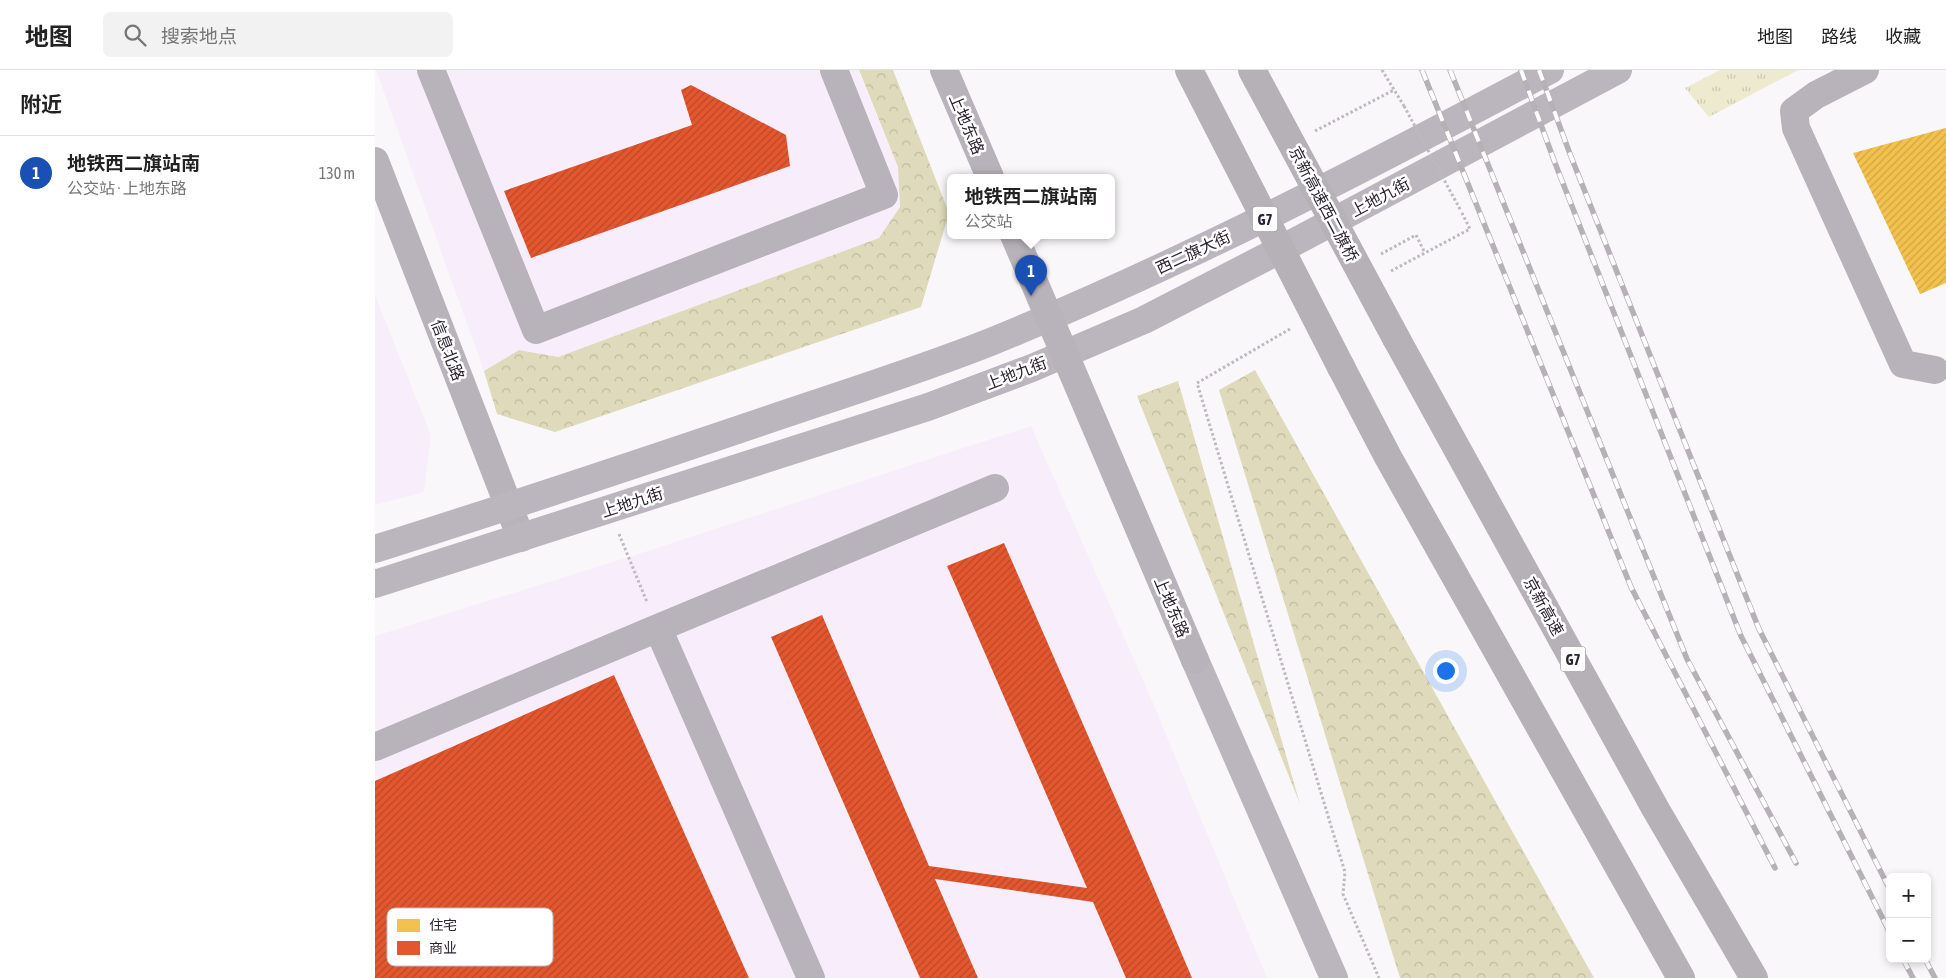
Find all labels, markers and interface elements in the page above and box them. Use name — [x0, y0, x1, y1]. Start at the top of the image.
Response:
search box — [103, 12, 453, 57]
icon: search — [121, 21, 149, 49]
text: 地图 — [25, 23, 73, 50]
text: 搜索地点 — [161, 25, 237, 47]
text: 地图 — [1757, 26, 1793, 47]
text: 路线 — [1821, 26, 1857, 47]
text: 收藏 — [1885, 26, 1921, 47]
street label: 上地东路 — [946, 91, 988, 157]
text: 附近 — [20, 92, 62, 116]
street label: 京新高速西二旗桥 — [1286, 143, 1362, 265]
text: 地铁西二旗站南 — [67, 152, 200, 174]
text: 1 — [32, 164, 40, 182]
text: 130 m — [319, 164, 355, 182]
popup — [947, 174, 1115, 239]
street label: 上地九街 — [1348, 174, 1412, 220]
text: 公交站 · 上地东路 — [67, 179, 187, 197]
text: 地铁西二旗站南 — [964, 185, 1098, 207]
road number: G7 — [1253, 206, 1277, 232]
text: 公交站 — [964, 212, 1013, 230]
street label: 西二旗大街 — [1153, 227, 1233, 277]
pin: 1 — [1015, 255, 1047, 296]
street label: 信息北路 — [428, 317, 468, 383]
street label: 上地九街 — [983, 353, 1049, 393]
street label: 上地九街 — [599, 484, 665, 520]
street label: 上地东路 — [1151, 574, 1193, 640]
street label: 京新高速 — [1521, 574, 1567, 638]
road number: G7 — [1561, 646, 1585, 672]
your location — [1433, 658, 1459, 684]
map controls — [1886, 873, 1931, 963]
button: + — [1886, 873, 1931, 918]
legend — [387, 908, 553, 966]
text: 住宅 — [429, 917, 457, 933]
button: − — [1886, 918, 1931, 963]
text: 商业 — [429, 940, 457, 956]

